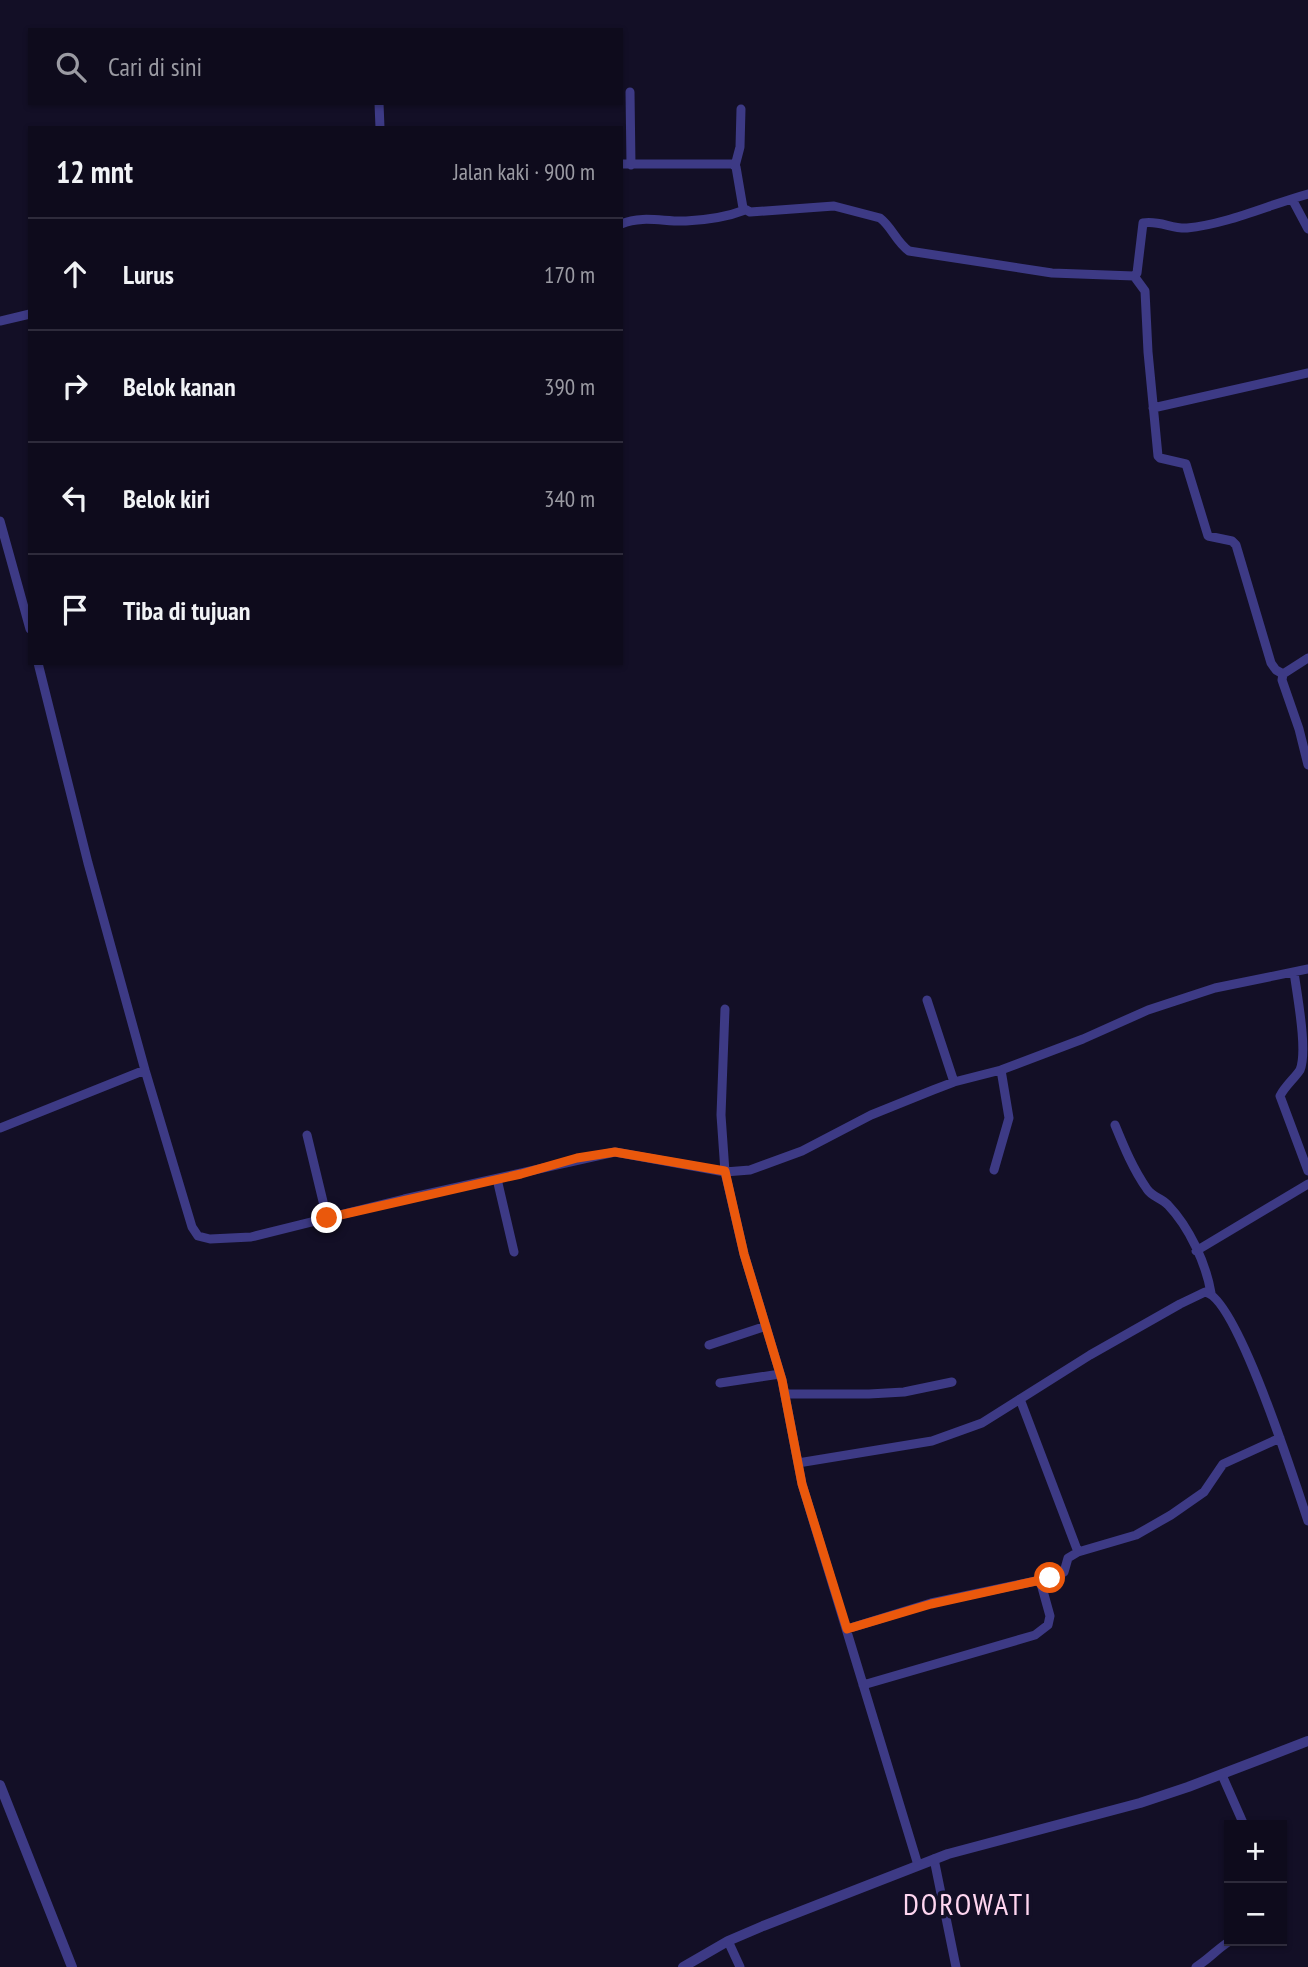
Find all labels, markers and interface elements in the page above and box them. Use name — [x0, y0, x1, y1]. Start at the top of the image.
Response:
search box — [28, 28, 623, 105]
icon: search — [52, 48, 90, 86]
text: Cari di sini — [108, 50, 202, 83]
text: 12 mnt — [56, 152, 133, 191]
text: Jalan kaki · 900 m — [453, 157, 595, 186]
icon: ahead — [56, 255, 94, 293]
text: Lurus — [123, 258, 174, 291]
text: 170 m — [544, 260, 595, 289]
icon: right — [56, 367, 94, 405]
text: Belok kanan — [123, 370, 236, 403]
text: 390 m — [544, 372, 595, 401]
icon: left — [56, 479, 94, 517]
text: Belok kiri — [123, 482, 210, 515]
text: 340 m — [544, 484, 595, 513]
icon: arrive — [56, 591, 94, 629]
text: Tiba di tujuan — [123, 594, 251, 627]
route end — [311, 1202, 342, 1233]
route start — [1034, 1562, 1065, 1593]
map controls — [1224, 1820, 1287, 1946]
button: + — [1224, 1820, 1287, 1883]
button: − — [1224, 1883, 1287, 1946]
district label: DOROWATI — [903, 1884, 1033, 1923]

